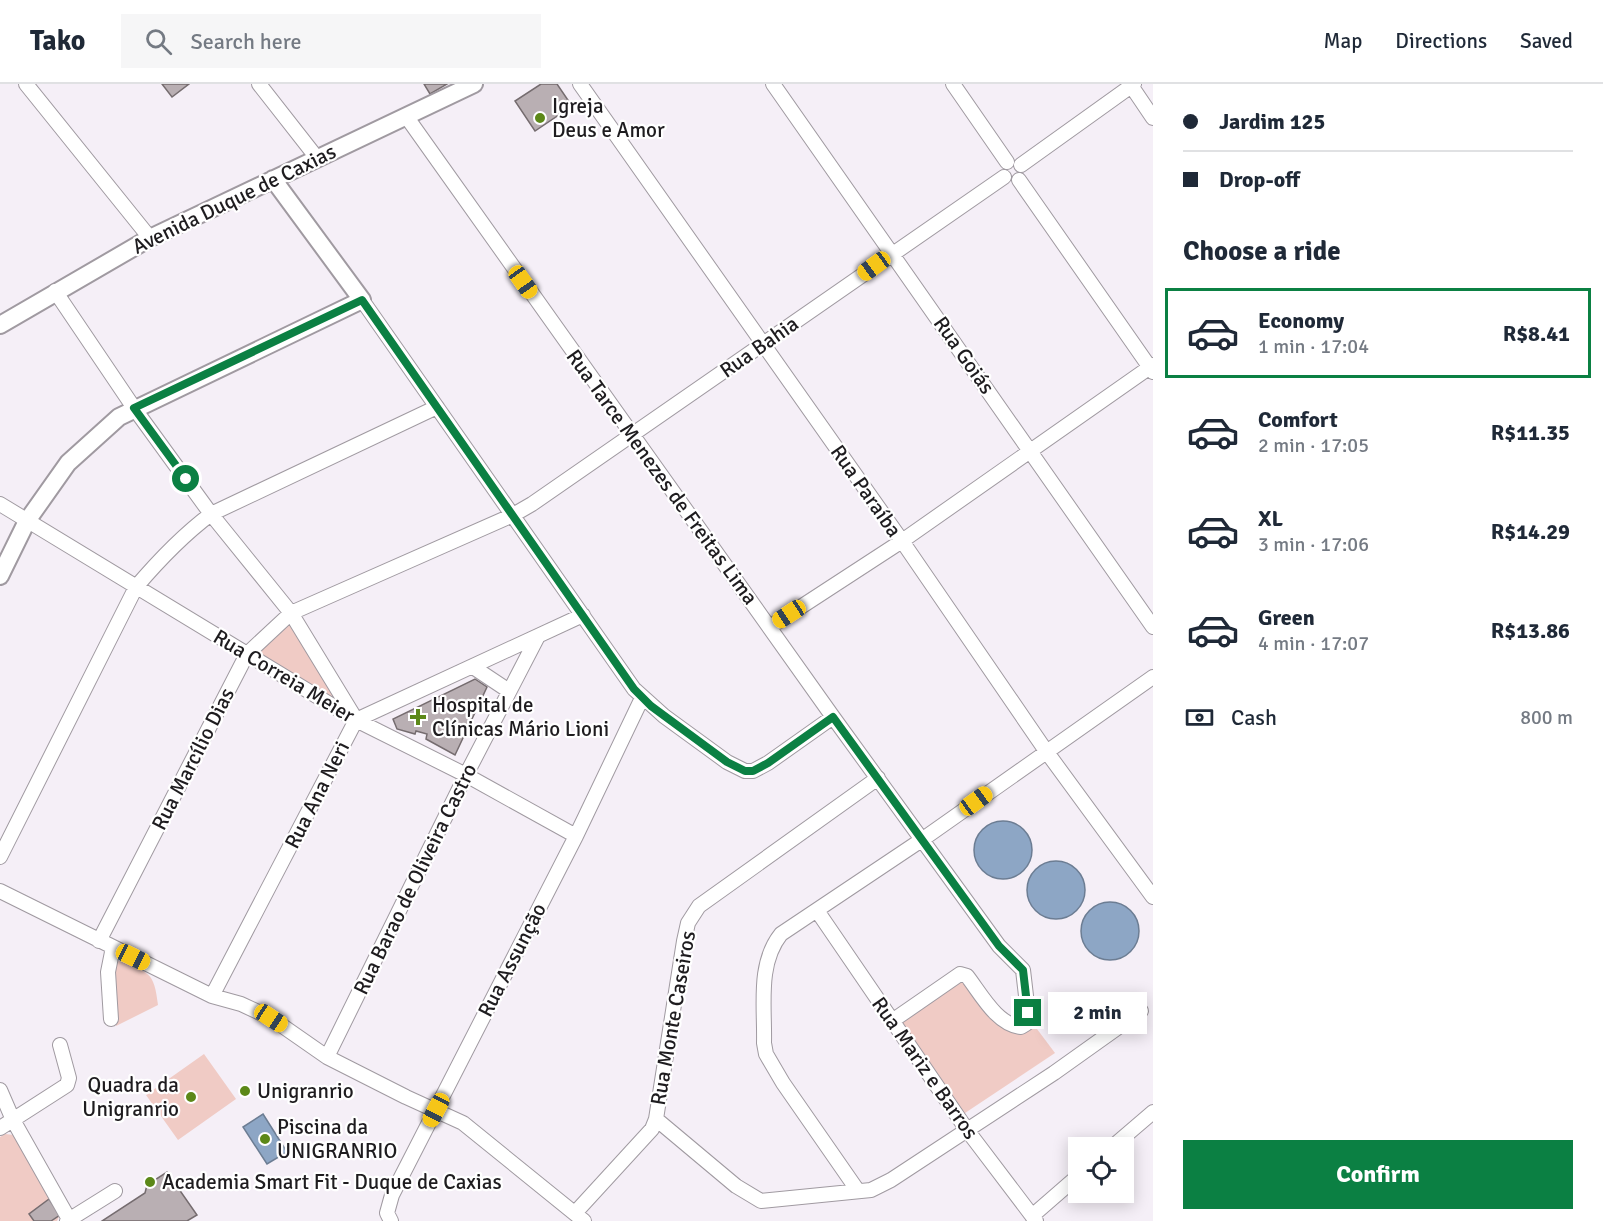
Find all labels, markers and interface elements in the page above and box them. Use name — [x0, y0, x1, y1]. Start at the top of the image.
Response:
search box — [121, 14, 541, 68]
text: Tako — [30, 24, 85, 58]
icon: search — [142, 25, 175, 58]
text: Search here — [190, 28, 301, 55]
text: Map — [1324, 28, 1362, 54]
text: Directions — [1395, 28, 1487, 54]
text: Saved — [1520, 28, 1573, 54]
place label: Igreja Deus e Amor — [552, 93, 665, 143]
text: Jardim 125 — [1219, 108, 1325, 135]
marker: Igreja Deus e Amor — [533, 111, 547, 125]
street label: Avenida Duque de Caxias — [128, 138, 340, 260]
text: Drop-off — [1219, 166, 1300, 193]
text: Choose a ride — [1183, 235, 1341, 268]
car — [854, 248, 894, 284]
car — [505, 262, 541, 302]
icon: car — [1186, 306, 1240, 360]
text: Economy — [1258, 307, 1344, 334]
street label: Rua Bahia — [715, 311, 803, 383]
street label: Rua Goiás — [928, 311, 1000, 399]
text: R$8.41 — [1503, 320, 1570, 347]
text: 1 min · 17:04 — [1258, 334, 1369, 359]
street label: Rua Tarce Menezes de Freitas Lima — [561, 344, 763, 610]
icon: car — [1186, 405, 1240, 459]
text: Comfort — [1258, 406, 1338, 433]
text: R$11.35 — [1491, 419, 1570, 446]
text: 2 min · 17:05 — [1258, 433, 1369, 458]
street label: Rua Paraíba — [825, 440, 907, 542]
route start — [172, 465, 199, 492]
icon: car — [1186, 504, 1240, 558]
text: XL — [1258, 505, 1283, 532]
text: R$14.29 — [1491, 518, 1570, 545]
text: 3 min · 17:06 — [1258, 532, 1369, 557]
car — [769, 597, 809, 631]
icon: car — [1186, 603, 1240, 657]
text: Green — [1258, 604, 1315, 631]
text: R$13.86 — [1491, 617, 1570, 644]
street label: Rua Correia Meier — [209, 624, 360, 729]
text: 4 min · 17:07 — [1258, 631, 1369, 656]
street label: Rua Marcílio Dias — [146, 684, 240, 834]
place label: Hospital de Clínicas Mário Lioni — [432, 692, 609, 742]
icon: cash — [1183, 701, 1216, 734]
text: Cash — [1231, 704, 1277, 731]
text: 800 m — [1520, 705, 1573, 730]
marker: Hospital de Clínicas Mário Lioni — [409, 708, 427, 726]
street label: Rua Ana Neri — [279, 737, 355, 853]
street label: Rua Barao de Oliveira Castro — [348, 759, 482, 999]
car — [956, 783, 996, 819]
street label: Rua Assunção — [472, 899, 552, 1021]
street label: Rua Monte Caseiros — [645, 929, 701, 1107]
car — [113, 941, 153, 973]
street label: Rua Mariz e Barros — [866, 992, 984, 1144]
callout: 2 min — [1049, 992, 1148, 1034]
route end — [1014, 999, 1041, 1026]
text: 2 min — [1073, 1000, 1122, 1025]
car — [251, 1001, 291, 1035]
place label: Quadra da Unigranrio — [82, 1072, 179, 1122]
place label: Unigranrio — [257, 1078, 354, 1104]
marker: Unigranrio — [238, 1084, 252, 1098]
marker: Quadra da Unigranrio — [184, 1090, 198, 1104]
car — [420, 1090, 452, 1130]
place label: Piscina da UNIGRANRIO — [277, 1114, 397, 1164]
marker: Piscina da UNIGRANRIO — [258, 1132, 272, 1146]
map controls — [1068, 1137, 1134, 1203]
button: locate — [1068, 1137, 1134, 1203]
button: Confirm — [1183, 1140, 1573, 1209]
place label: Academia Smart Fit - Duque de Caxias — [162, 1169, 502, 1195]
marker: Academia Smart Fit - Duque de Caxias — [143, 1175, 157, 1189]

